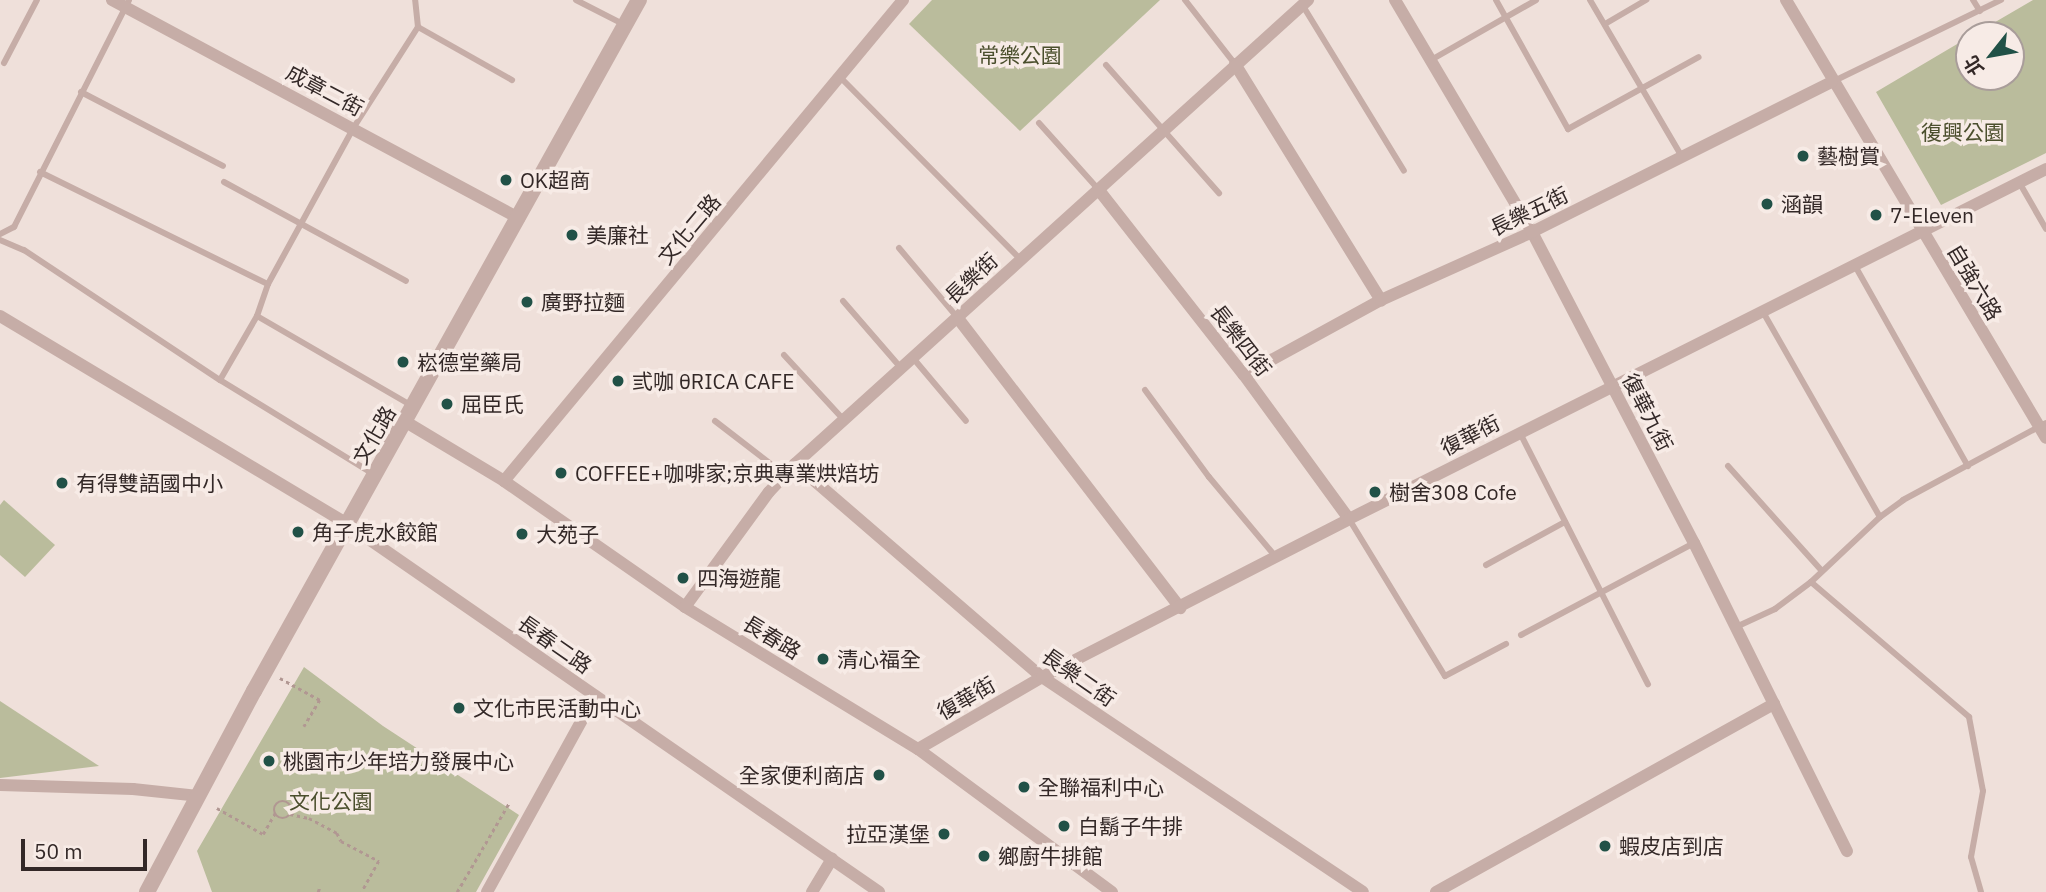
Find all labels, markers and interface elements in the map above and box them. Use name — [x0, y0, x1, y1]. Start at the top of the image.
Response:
north arrow — [1955, 21, 2025, 91]
park label: 常樂公園 — [978, 42, 1062, 68]
text: 北 — [1959, 51, 1989, 80]
street label: 成章二街 — [282, 59, 368, 121]
park label: 復興公園 — [1921, 119, 2005, 145]
place label: 藝樹賞 — [1817, 143, 1880, 169]
marker: 藝樹賞 — [1795, 148, 1811, 164]
place label: OK超商 — [520, 167, 590, 193]
marker: OK超商 — [498, 172, 514, 188]
street label: 長樂五街 — [1486, 181, 1572, 241]
street label: 文化二路 — [652, 189, 726, 269]
place label: 涵韻 — [1781, 191, 1823, 217]
marker: 涵韻 — [1759, 196, 1775, 212]
place label: 7-Eleven — [1890, 202, 1974, 228]
marker: 7-Eleven — [1868, 207, 1884, 223]
place label: 美廉社 — [586, 222, 649, 248]
marker: 美廉社 — [564, 227, 580, 243]
street label: 自強六路 — [1943, 240, 2007, 324]
street label: 長樂街 — [939, 247, 1003, 309]
place label: 廣野拉麵 — [541, 289, 625, 315]
marker: 廣野拉麵 — [519, 294, 535, 310]
street label: 長樂四街 — [1205, 299, 1277, 381]
place label: 崧德堂藥局 — [417, 349, 522, 375]
marker: 崧德堂藥局 — [395, 354, 411, 370]
place label: 弎咖 θRICA CAFE — [632, 368, 795, 394]
street label: 復華九街 — [1618, 369, 1678, 455]
marker: 弎咖 θRICA CAFE — [610, 373, 626, 389]
place label: 屈臣氏 — [461, 391, 524, 417]
marker: 屈臣氏 — [439, 396, 455, 412]
street label: 文化路 — [347, 401, 401, 469]
street label: 復華街 — [1436, 409, 1504, 461]
place label: COFFEE+咖啡家;京典專業烘焙坊 — [575, 460, 879, 486]
marker: COFFEE+咖啡家;京典專業烘焙坊 — [553, 465, 569, 481]
place label: 有得雙語國中小 — [76, 470, 223, 496]
marker: 有得雙語國中小 — [54, 475, 70, 491]
place label: 樹舍308 Cofe — [1389, 479, 1517, 505]
marker: 樹舍308 Cofe — [1367, 484, 1383, 500]
place label: 角子虎水餃館 — [312, 519, 438, 545]
place label: 大苑子 — [536, 521, 599, 547]
marker: 角子虎水餃館 — [290, 524, 306, 540]
marker: 大苑子 — [514, 526, 530, 542]
place label: 四海遊龍 — [697, 565, 781, 591]
marker: 四海遊龍 — [675, 570, 691, 586]
street label: 長春二路 — [513, 610, 597, 678]
street label: 長春路 — [739, 610, 805, 664]
street label: 長樂二街 — [1037, 643, 1121, 711]
place label: 清心福全 — [837, 646, 921, 672]
marker: 清心福全 — [815, 651, 831, 667]
street label: 復華街 — [932, 671, 1000, 725]
place label: 文化市民活動中心 — [473, 695, 641, 721]
marker: 文化市民活動中心 — [451, 700, 467, 716]
place label: 桃園市少年培力發展中心 — [283, 748, 514, 774]
marker: 桃園市少年培力發展中心 — [261, 753, 277, 769]
place label: 全家便利商店 — [739, 762, 865, 788]
marker: 全家便利商店 — [871, 767, 887, 783]
place label: 全聯福利中心 — [1038, 774, 1164, 800]
marker: 全聯福利中心 — [1016, 779, 1032, 795]
park label: 文化公園 — [289, 788, 373, 814]
place label: 白鬍子牛排 — [1078, 813, 1183, 839]
marker: 白鬍子牛排 — [1056, 818, 1072, 834]
place label: 拉亞漢堡 — [846, 821, 930, 847]
scale bar — [24, 826, 150, 870]
marker: 拉亞漢堡 — [936, 826, 952, 842]
place label: 蝦皮店到店 — [1619, 833, 1724, 859]
text: 50 m — [34, 837, 83, 865]
marker: 蝦皮店到店 — [1597, 838, 1613, 854]
place label: 鄉廚牛排館 — [998, 843, 1103, 869]
marker: 鄉廚牛排館 — [976, 848, 992, 864]

